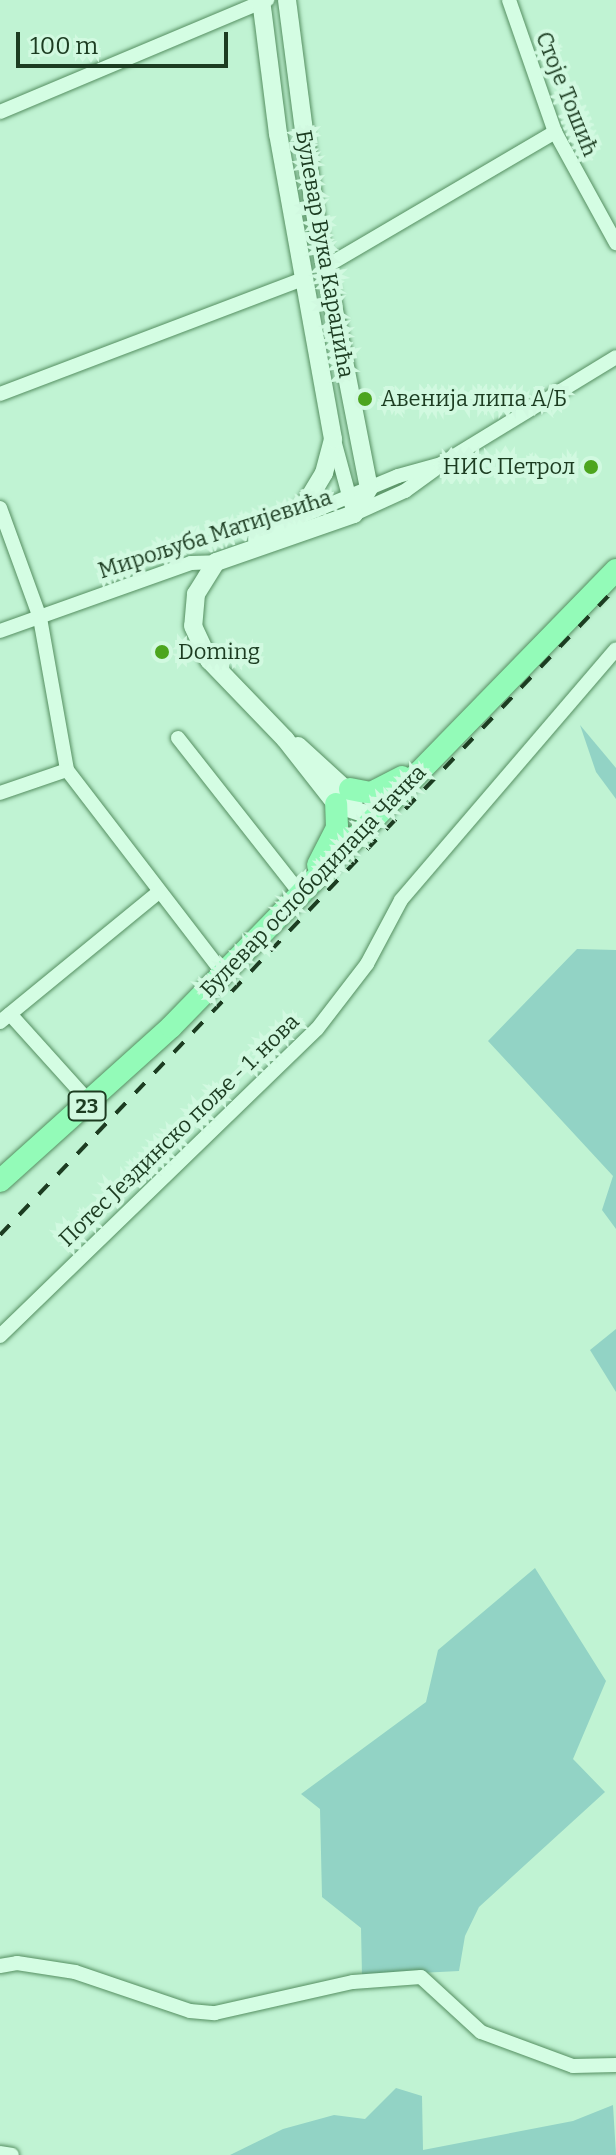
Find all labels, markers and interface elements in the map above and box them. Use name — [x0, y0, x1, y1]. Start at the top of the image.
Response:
scale bar — [20, 16, 232, 66]
street label: Стоје Тошић — [530, 28, 604, 160]
text: 100 m — [30, 32, 98, 60]
street label: Булевар Вука Караџића — [290, 128, 360, 380]
place label: Авенија липа А/Б — [381, 386, 567, 412]
marker: Авенија липа А/Б — [356, 390, 374, 408]
place label: НИС Петрол — [443, 454, 575, 480]
marker: НИС Петрол — [582, 458, 600, 476]
street label: Мирољуба Матијевића — [95, 484, 335, 584]
place label: Doming — [178, 639, 260, 665]
marker: Doming — [153, 643, 171, 661]
street label: Булевар ослободилаца Чачка — [195, 759, 431, 1003]
street label: Потес Јездинско поље - 1. нова — [53, 1008, 305, 1252]
road number: 23 — [67, 1090, 107, 1122]

